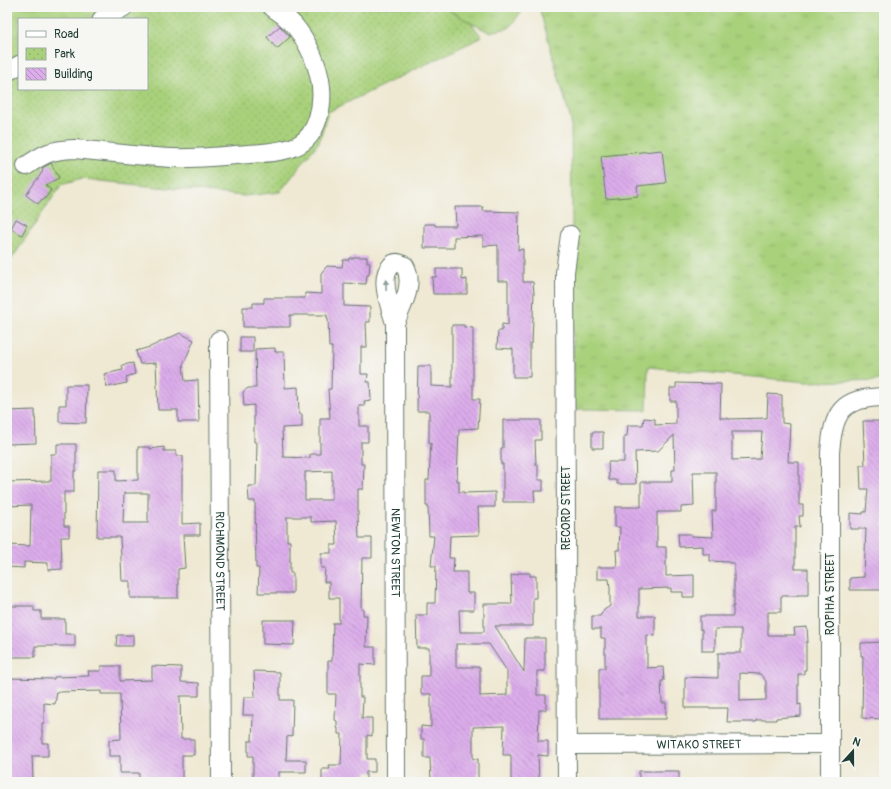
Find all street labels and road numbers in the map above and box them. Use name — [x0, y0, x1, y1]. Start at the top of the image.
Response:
street label: RECORD STREET — [559, 465, 574, 550]
street label: NEWTON STREET — [388, 508, 403, 598]
street label: RICHMOND STREET — [212, 511, 228, 611]
street label: ROPIHA STREET — [823, 553, 838, 635]
street label: WITAKO STREET — [656, 737, 742, 752]

